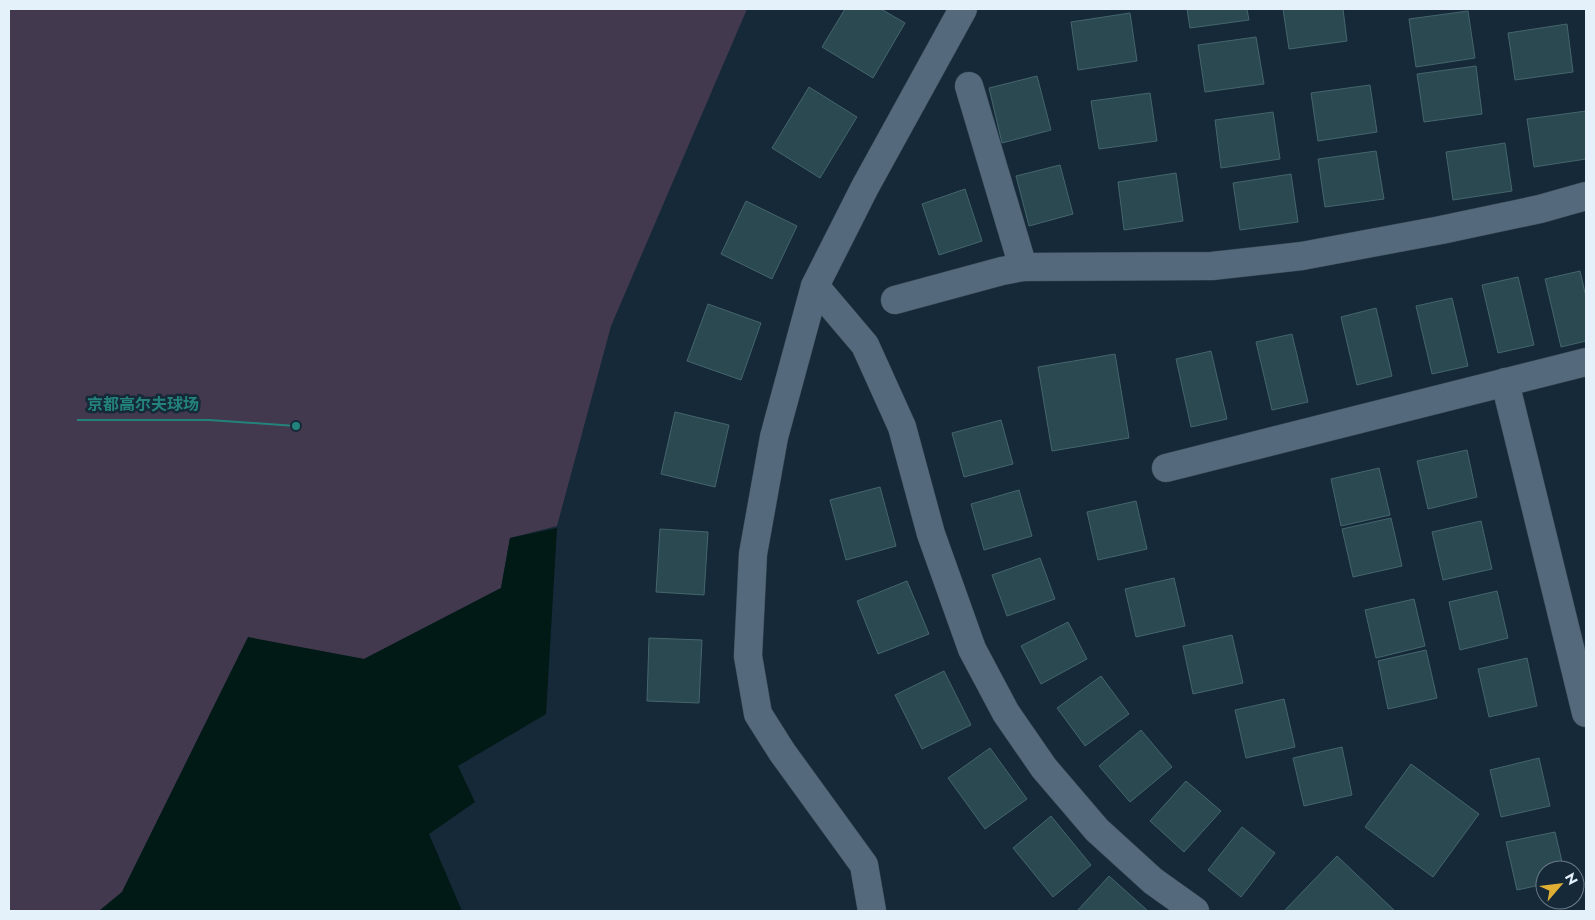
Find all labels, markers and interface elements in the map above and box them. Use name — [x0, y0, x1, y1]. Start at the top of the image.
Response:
callout: 京都高尔夫球场 — [77, 389, 209, 420]
text: 京都高尔夫球场 — [87, 393, 199, 416]
north arrow — [1535, 860, 1585, 910]
text: N — [1560, 869, 1583, 889]

